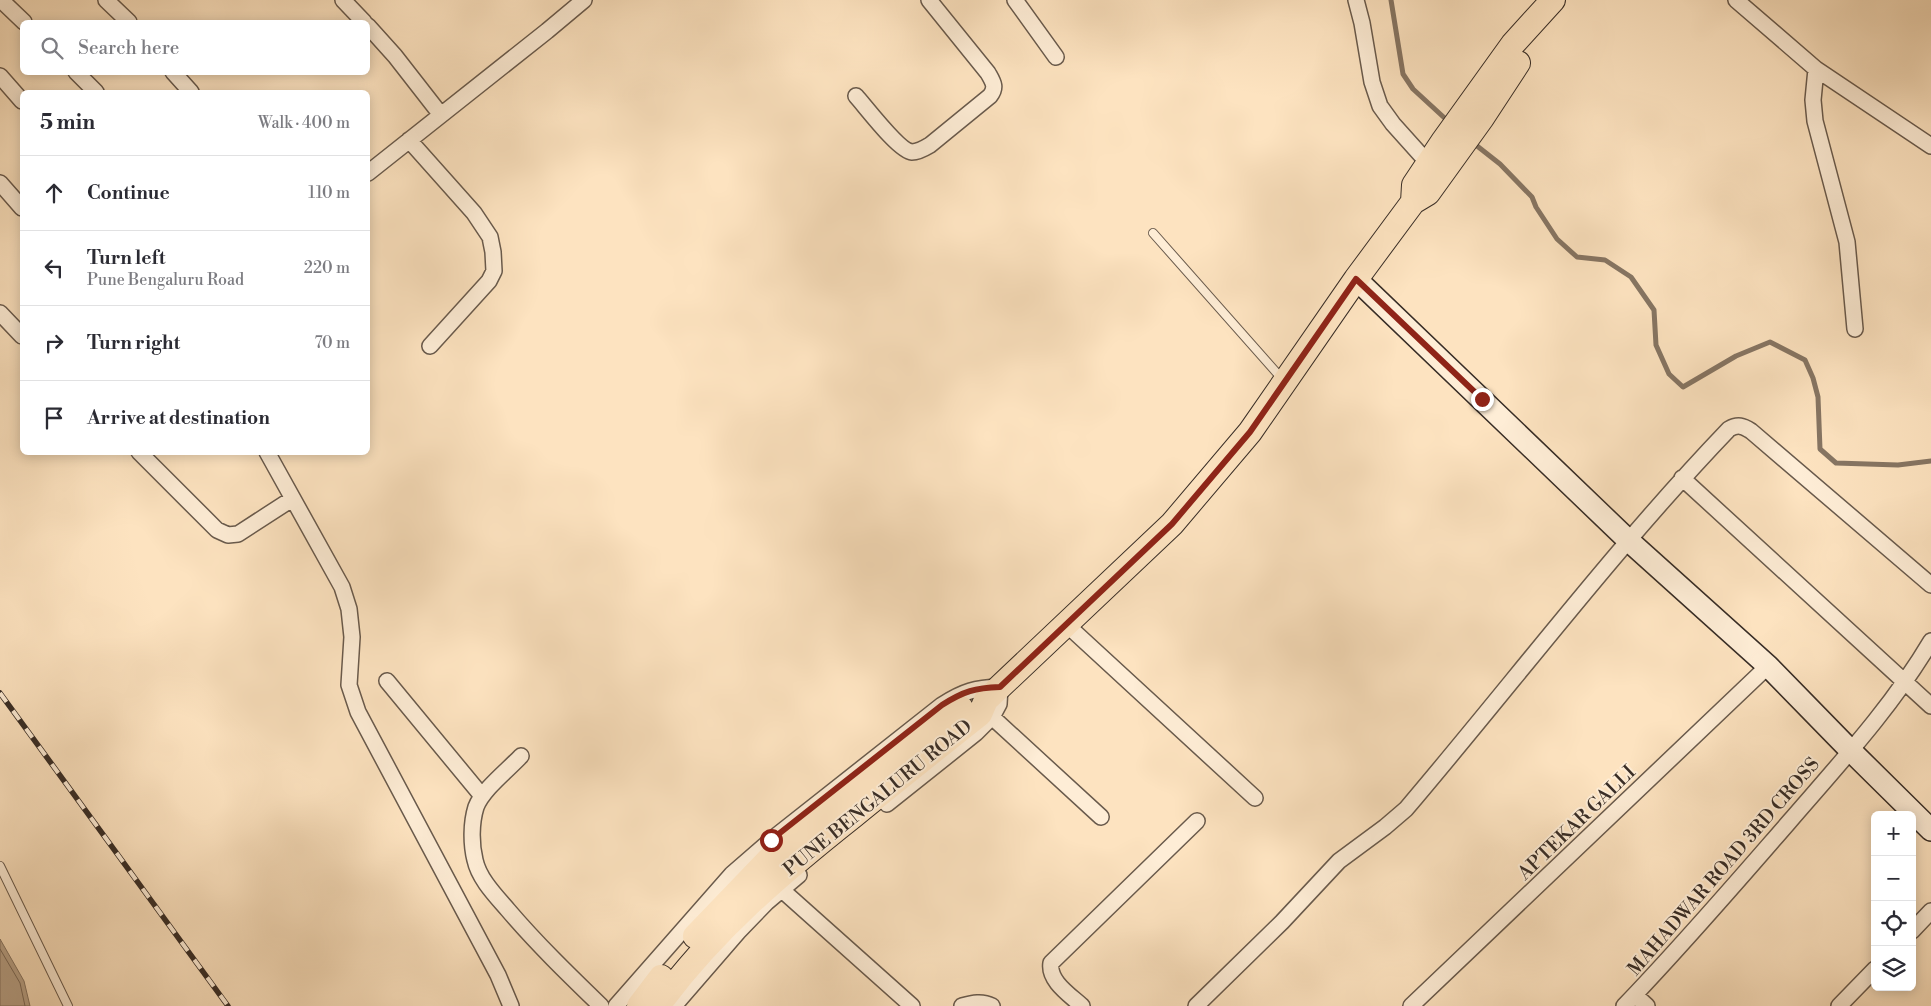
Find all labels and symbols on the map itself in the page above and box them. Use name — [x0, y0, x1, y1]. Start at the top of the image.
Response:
route end — [1471, 388, 1494, 411]
street label: PUNE BENGALURU ROAD — [778, 714, 977, 881]
street label: MAHADWAR ROAD 3RD CROSS — [1622, 753, 1825, 981]
street label: APTEKAR GALLI — [1512, 760, 1641, 886]
route start — [760, 829, 783, 852]

